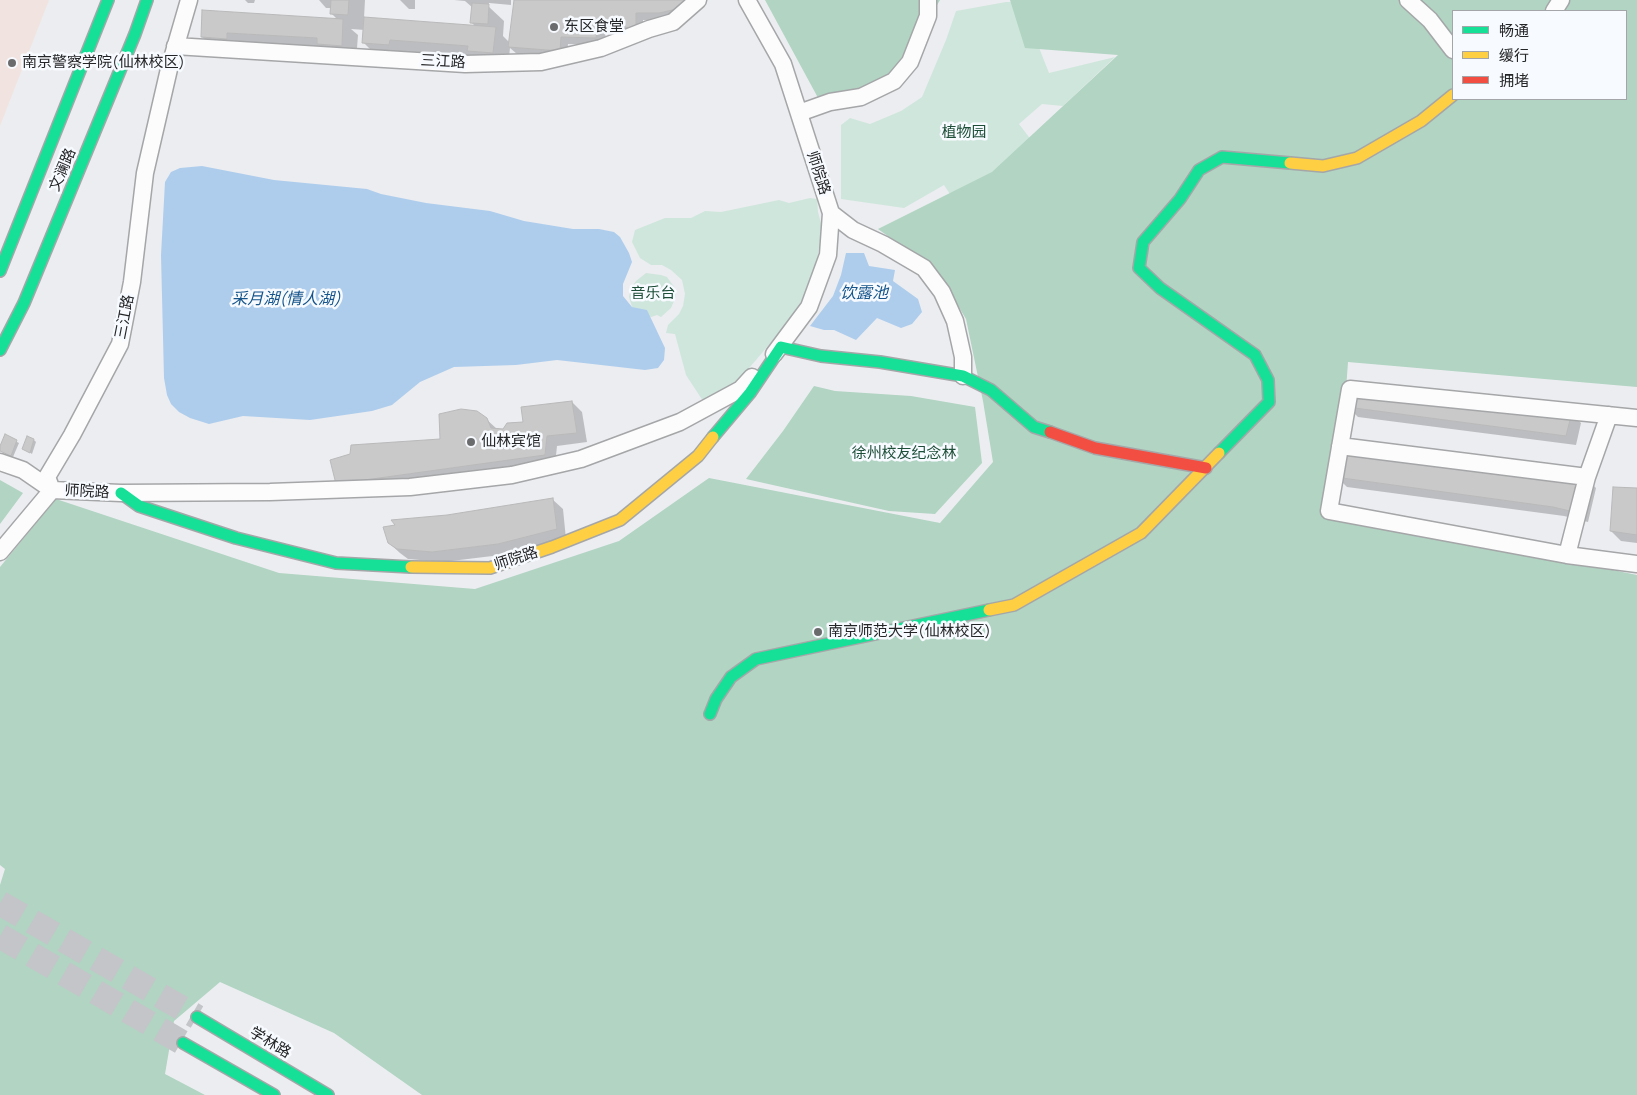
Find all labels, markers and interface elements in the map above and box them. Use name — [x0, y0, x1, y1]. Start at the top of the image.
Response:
legend — [1452, 10, 1627, 100]
place label: 东区食堂 — [564, 18, 624, 36]
text: 畅通 — [1499, 20, 1529, 41]
marker: 东区食堂 — [548, 21, 560, 33]
text: 缓行 — [1499, 45, 1529, 66]
street label: 三江路 — [420, 52, 466, 72]
place label: 南京警察学院(仙林校区) — [22, 54, 185, 72]
marker: 南京警察学院(仙林校区) — [6, 57, 18, 69]
text: 拥堵 — [1499, 70, 1529, 91]
park label: 植物园 — [942, 124, 986, 142]
street label: 文澜路 — [46, 146, 80, 194]
street label: 师院路 — [802, 149, 834, 197]
water label: 饮露池 — [840, 284, 888, 304]
park label: 音乐台 — [631, 285, 675, 303]
water label: 采月湖(情人湖) — [231, 290, 341, 310]
street label: 三江路 — [112, 293, 138, 341]
place label: 仙林宾馆 — [481, 433, 541, 451]
marker: 仙林宾馆 — [465, 436, 477, 448]
park label: 徐州校友纪念林 — [852, 445, 956, 463]
street label: 师院路 — [64, 482, 110, 502]
street label: 师院路 — [492, 543, 540, 575]
place label: 南京师范大学(仙林校区) — [828, 623, 991, 641]
marker: 南京师范大学(仙林校区) — [812, 626, 824, 638]
street label: 学林路 — [246, 1024, 294, 1062]

